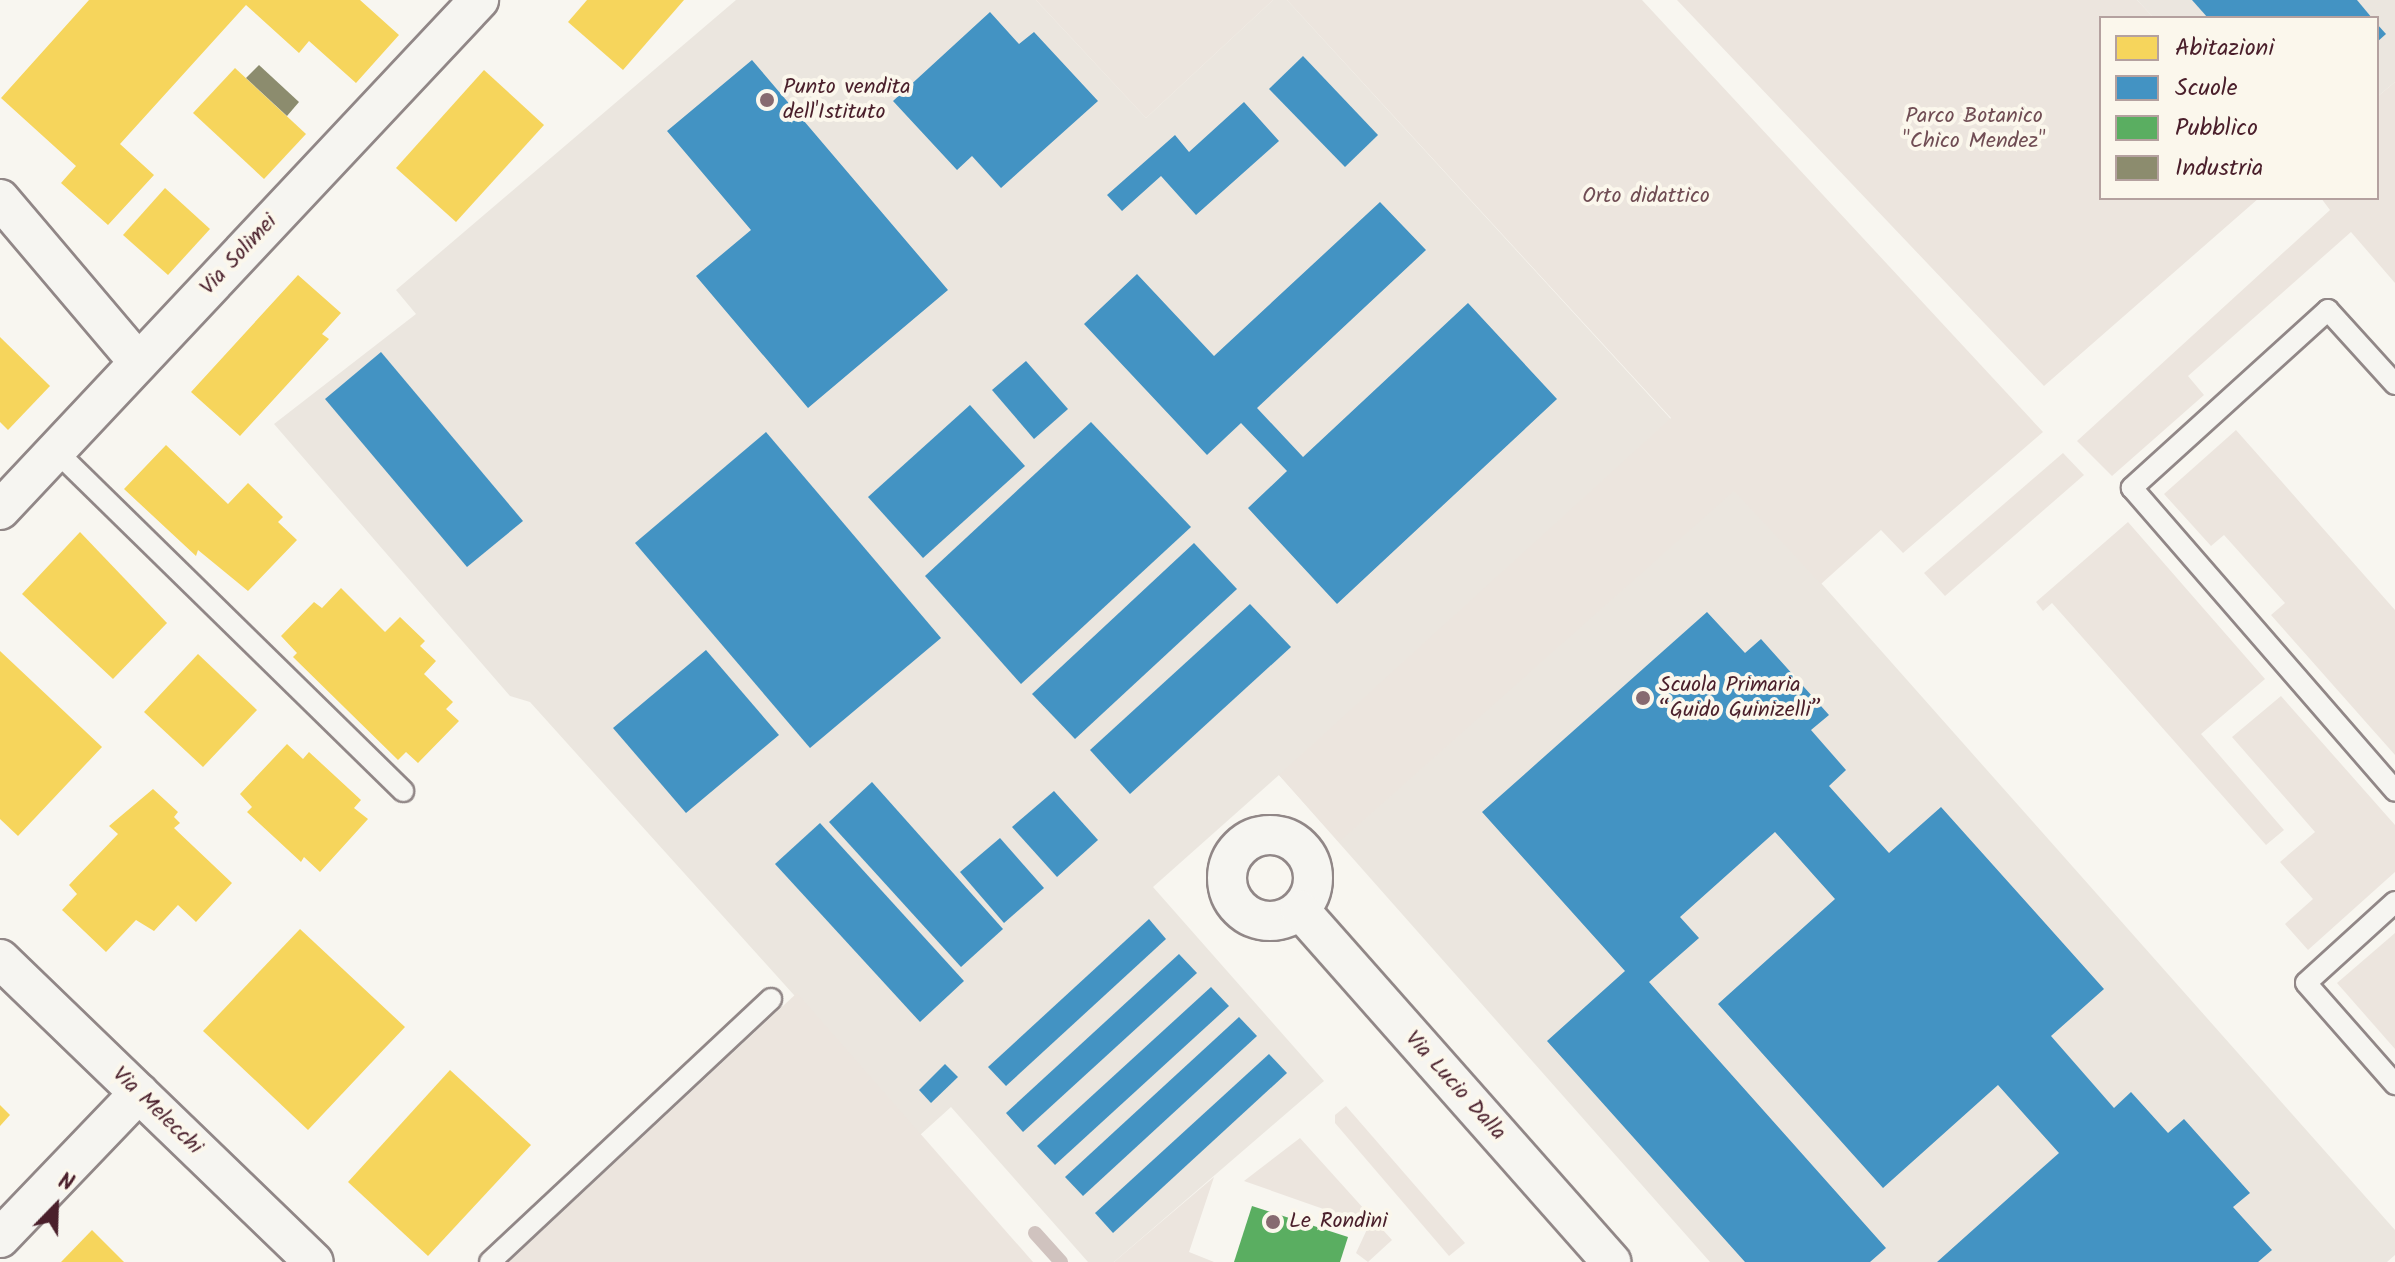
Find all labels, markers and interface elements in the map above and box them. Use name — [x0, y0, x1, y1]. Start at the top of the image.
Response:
legend — [2099, 16, 2379, 200]
text: Abitazioni — [2175, 29, 2274, 68]
text: Scuole — [2175, 69, 2238, 108]
place label: Punto vendita dell'Istituto — [783, 74, 911, 126]
marker: Punto vendita dell'Istituto — [758, 91, 776, 109]
park label: Parco Botanico "Chico Mendez" — [1903, 103, 2045, 154]
text: Pubblico — [2175, 109, 2258, 148]
text: Industria — [2175, 149, 2263, 188]
park label: Orto didattico — [1582, 184, 1710, 210]
street label: Via Solimei — [195, 209, 283, 301]
place label: Scuola Primaria “Guido Guinizelli” — [1659, 672, 1821, 724]
marker: Scuola Primaria “Guido Guinizelli” — [1634, 689, 1652, 707]
street label: Via Lucio Dalla — [1399, 1026, 1511, 1146]
street label: Via Melecchi — [106, 1061, 208, 1161]
text: N — [52, 1165, 79, 1202]
north arrow — [16, 1166, 96, 1246]
place label: Le Rondini — [1289, 1209, 1387, 1235]
marker: Le Rondini — [1264, 1213, 1282, 1231]

